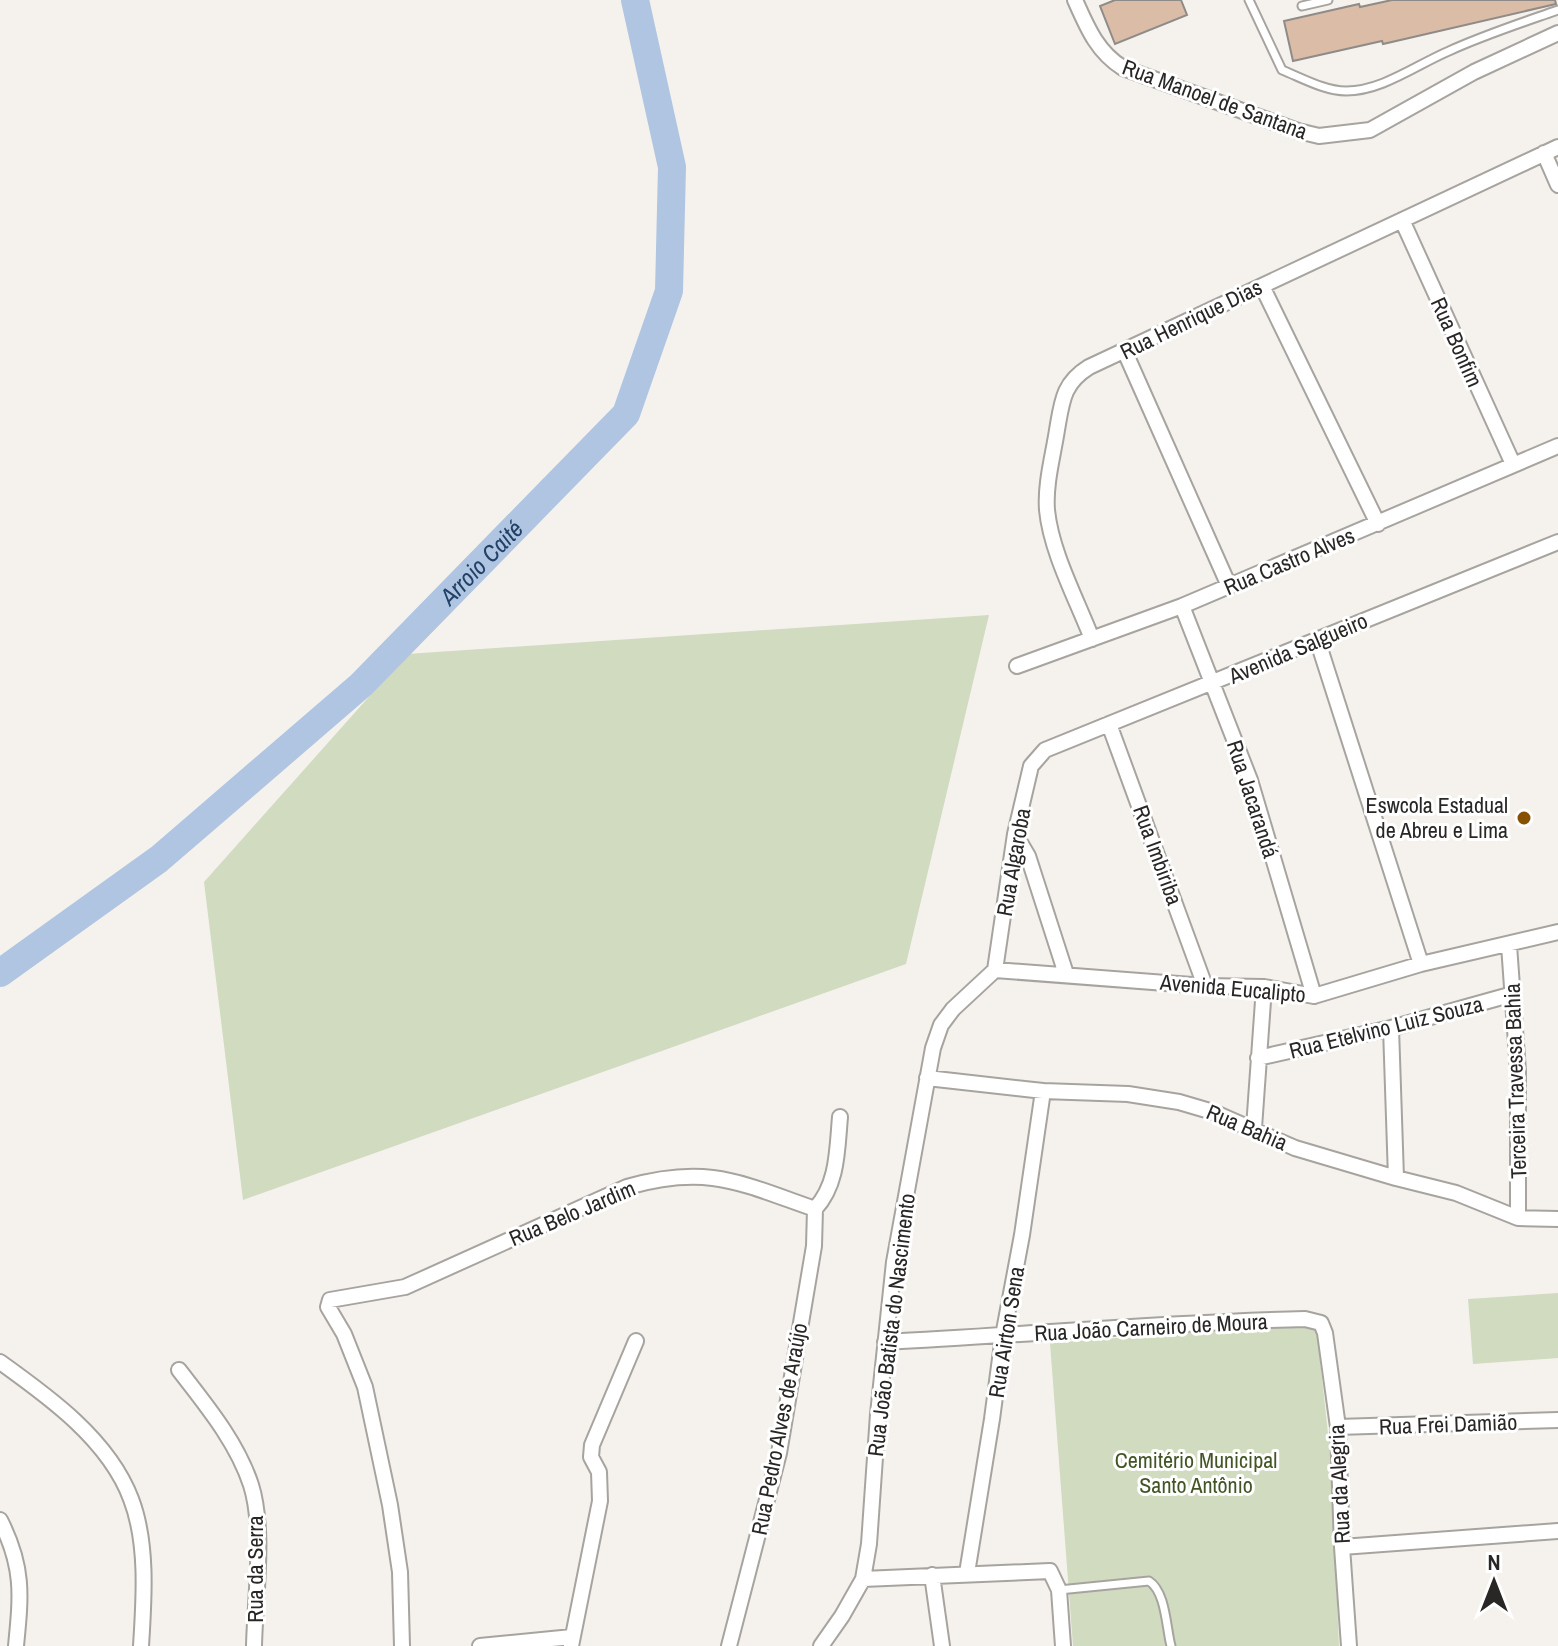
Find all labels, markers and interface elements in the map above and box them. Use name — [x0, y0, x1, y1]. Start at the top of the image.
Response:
street label: Rua Manoel de Santana — [1118, 52, 1312, 146]
street label: Rua Henrique Dias — [1115, 272, 1267, 366]
street label: Rua Bonfim — [1424, 292, 1490, 392]
water label: Arroio Caité — [432, 513, 530, 612]
street label: Rua Castro Alves — [1219, 520, 1359, 602]
street label: Avenida Salgueiro — [1223, 605, 1372, 691]
street label: Rua Jacarandá — [1220, 736, 1286, 862]
place label: Eswcola Estadual de Abreu e Lima — [1366, 790, 1508, 845]
street label: Rua Imbiriba — [1126, 801, 1190, 909]
street label: Rua Algaroba — [989, 806, 1037, 918]
marker: Eswcola Estadual de Abreu e Lima — [1515, 809, 1533, 827]
street label: Avenida Eucalipto — [1158, 967, 1307, 1009]
street label: Terceira Travessa Bahia — [1497, 983, 1533, 1179]
street label: Rua Etelvino Luiz Souza — [1286, 988, 1486, 1066]
street label: Rua Bahia — [1202, 1097, 1292, 1157]
street label: Rua Belo Jardim — [504, 1173, 640, 1253]
street label: Rua João Batista do Nascimento — [860, 1192, 922, 1458]
street label: Rua Airton Sena — [981, 1264, 1031, 1400]
street label: Rua João Carneiro de Moura — [1034, 1306, 1268, 1348]
street label: Rua Pedro Alves de Araújo — [744, 1320, 814, 1538]
street label: Rua Frei Damião — [1378, 1407, 1518, 1441]
street label: Rua da Alegria — [1321, 1424, 1357, 1544]
park label: Cemitério Municipal Santo Antônio — [1115, 1445, 1277, 1500]
street label: Rua da Serra — [240, 1515, 270, 1623]
north arrow — [1454, 1542, 1534, 1622]
text: N — [1487, 1547, 1501, 1577]

